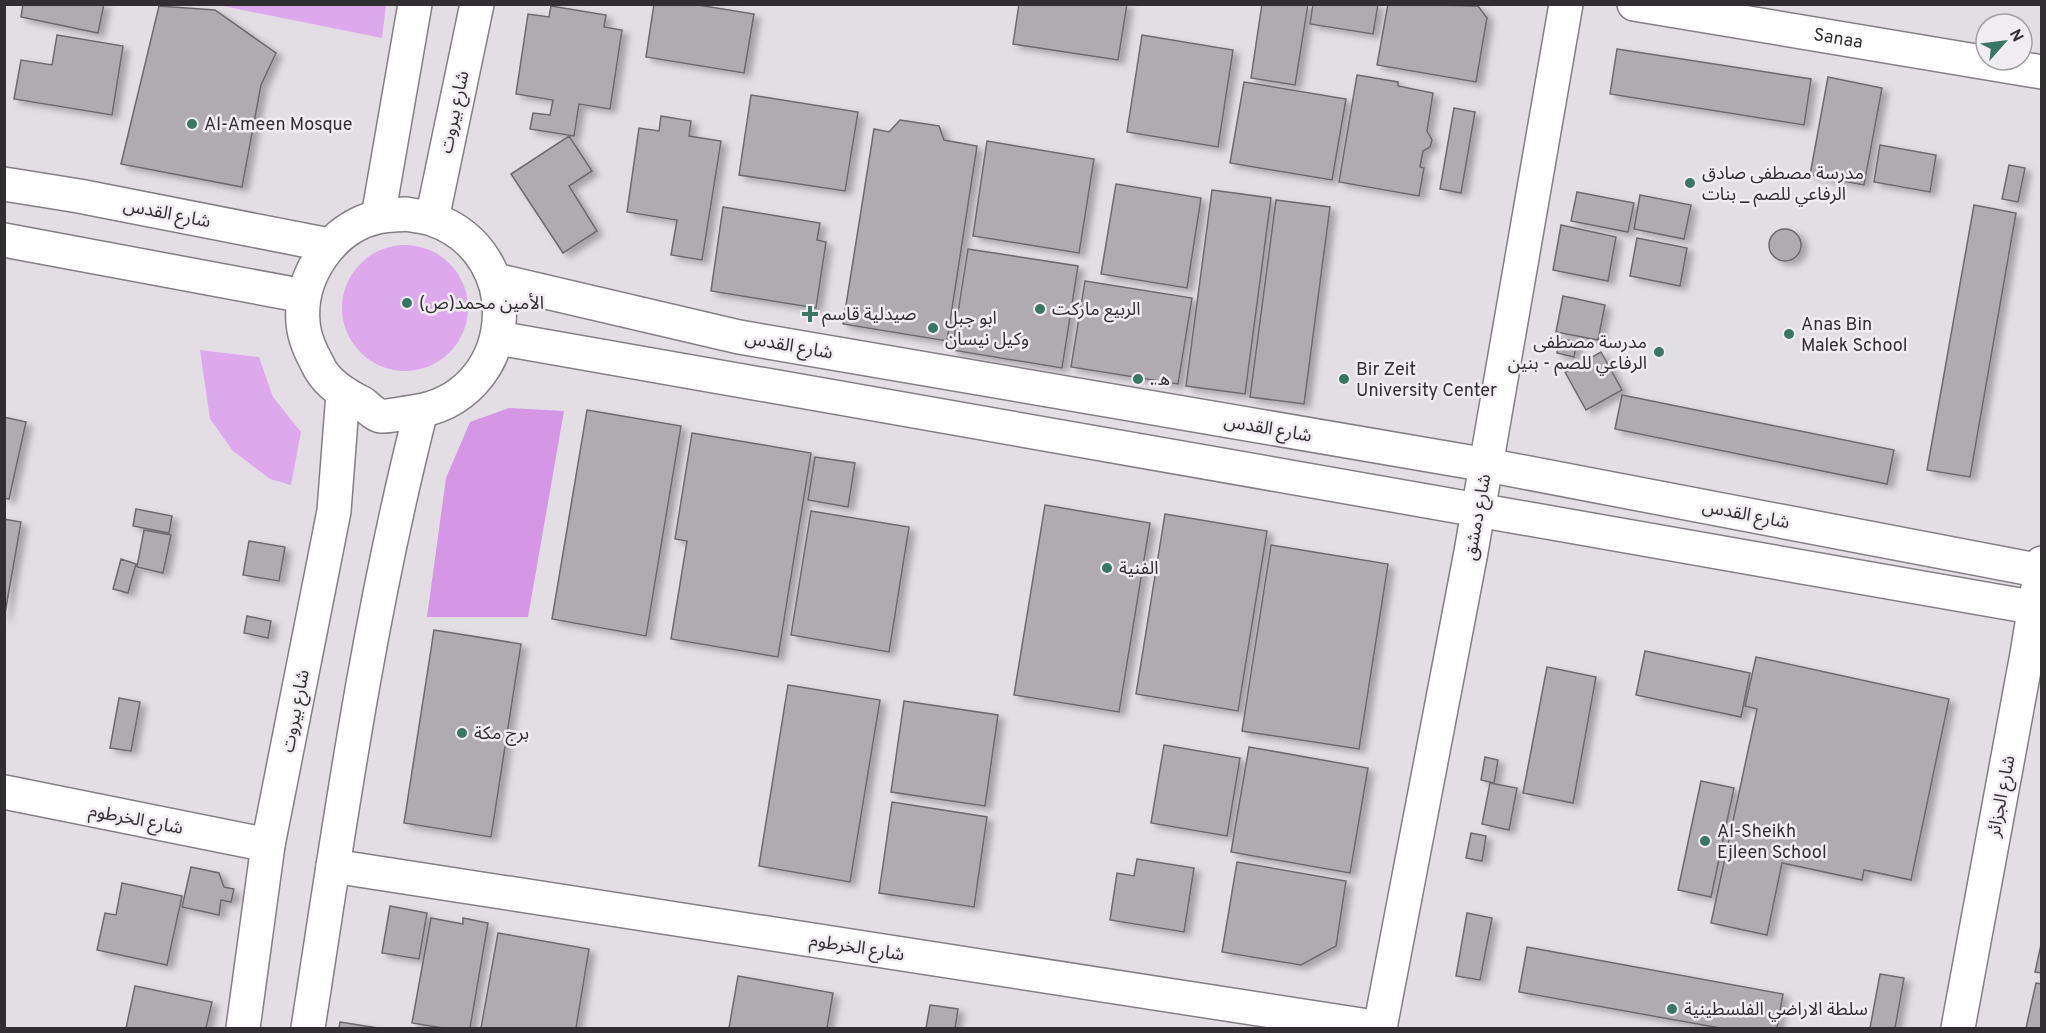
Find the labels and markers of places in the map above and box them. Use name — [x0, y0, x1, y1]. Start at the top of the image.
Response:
place label: Al-Ameen Mosque — [204, 114, 352, 137]
marker: Al-Ameen Mosque — [185, 117, 199, 131]
place label: مدرسة مصطفى صادق الرفاعي للصم _ بنات — [1702, 163, 1864, 207]
marker: مدرسة مصطفى صادق الرفاعي للصم _ بنات — [1683, 176, 1697, 190]
place label: الأمين محمد(ص) — [419, 293, 544, 316]
marker: الأمين محمد(ص) — [400, 296, 414, 310]
place label: الربيع ماركت — [1052, 299, 1141, 323]
marker: الربيع ماركت — [1033, 302, 1047, 316]
place label: صيدلية قاسم — [822, 304, 916, 327]
marker: صيدلية قاسم — [803, 307, 817, 321]
place label: ابو جبل وكيل نيسان — [945, 308, 1029, 352]
place label: Anas Bin Malek School — [1801, 314, 1908, 358]
marker: ابو جبل وكيل نيسان — [926, 321, 940, 335]
marker: Anas Bin Malek School — [1782, 327, 1796, 341]
place label: مدرسة مصطفى الرفاعي للصم - بنين — [1508, 332, 1647, 376]
marker: مدرسة مصطفى الرفاعي للصم - بنين — [1652, 345, 1666, 359]
place label: Bir Zeit University Center — [1356, 359, 1497, 403]
place label: ..ه — [1150, 369, 1170, 392]
marker: ..ه — [1131, 372, 1145, 386]
marker: Bir Zeit University Center — [1337, 372, 1351, 386]
place label: الفنية — [1119, 558, 1159, 581]
marker: الفنية — [1100, 561, 1114, 575]
place label: برج مكة — [474, 723, 529, 746]
marker: برج مكة — [455, 726, 469, 740]
place label: Al-Sheikh Ejleen School — [1717, 821, 1827, 865]
marker: Al-Sheikh Ejleen School — [1698, 834, 1712, 848]
place label: سلطة الاراضي الفلسطينية — [1684, 999, 1868, 1022]
marker: سلطة الاراضي الفلسطينية — [1665, 1002, 1679, 1016]

